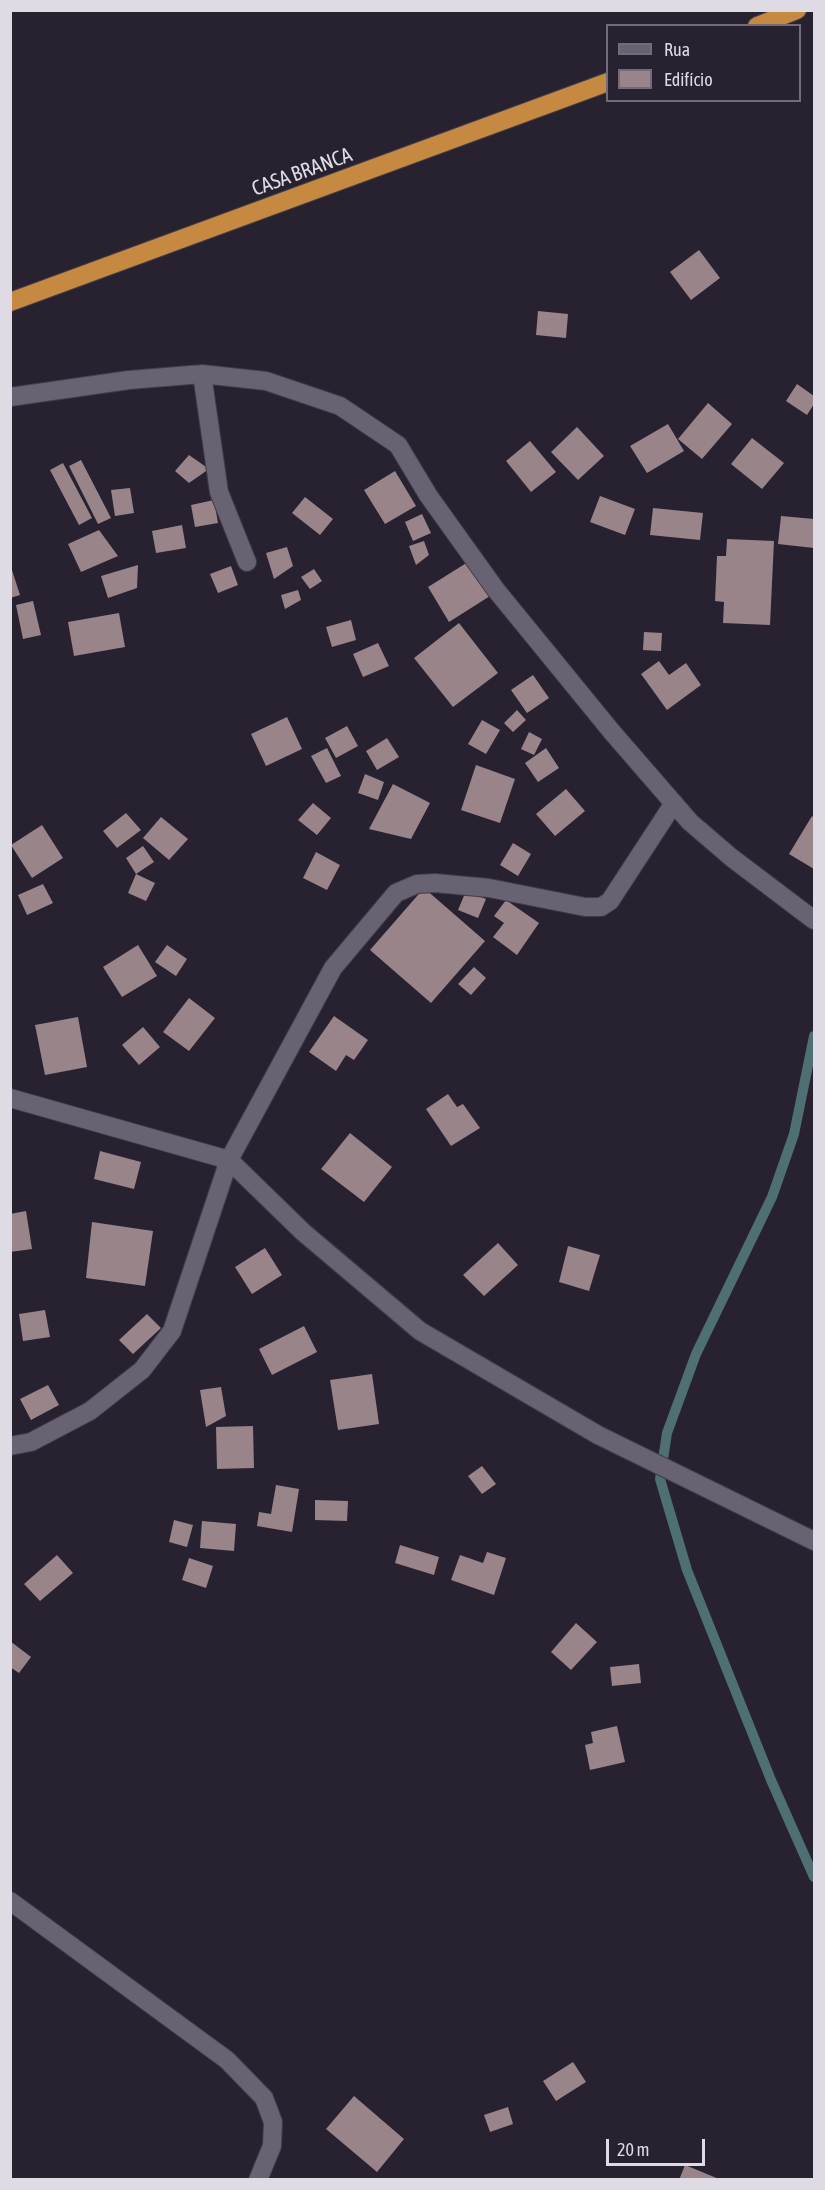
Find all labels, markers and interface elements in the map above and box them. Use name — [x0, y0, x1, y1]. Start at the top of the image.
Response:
legend — [606, 24, 801, 102]
text: Rua — [664, 39, 690, 60]
text: Edifício — [664, 69, 713, 90]
street label: CASA BRANCA — [249, 142, 355, 202]
scale bar — [609, 2127, 708, 2165]
text: 20 m — [617, 2139, 649, 2160]

